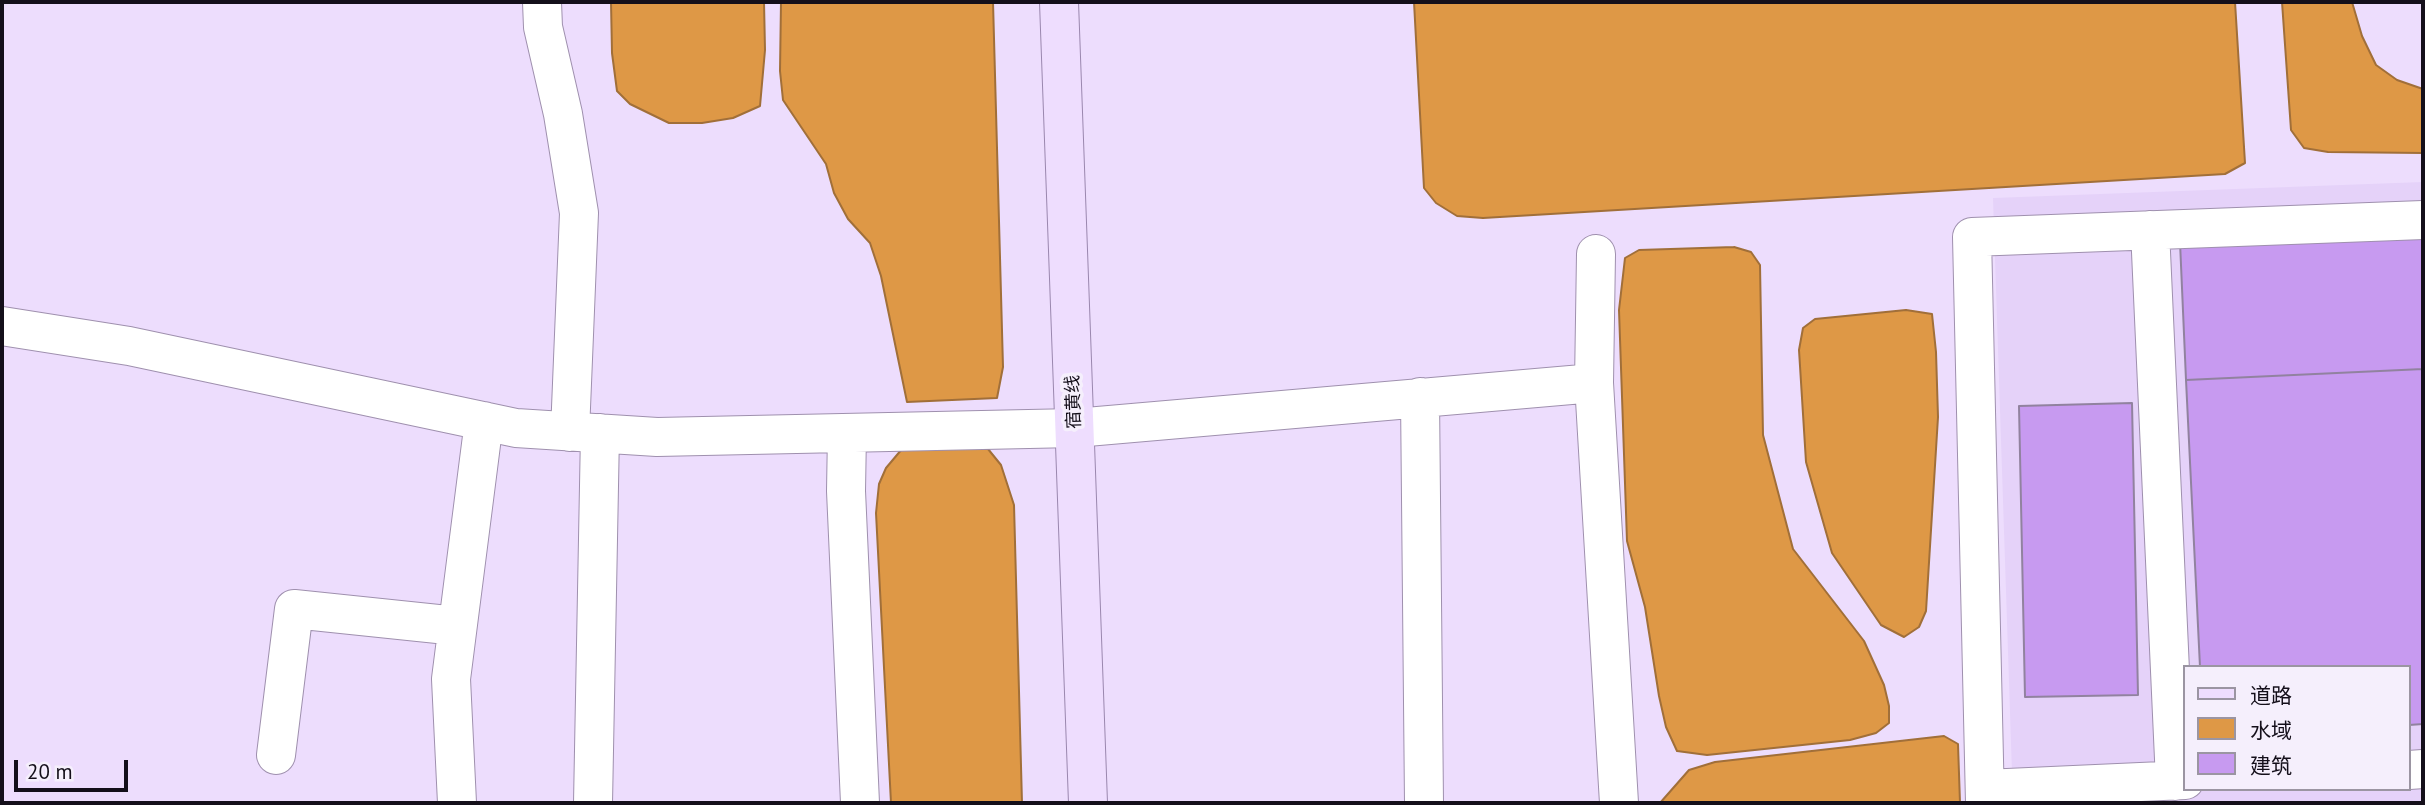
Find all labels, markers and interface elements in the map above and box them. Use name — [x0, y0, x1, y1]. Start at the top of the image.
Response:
street label: 宿黄线 — [1062, 375, 1086, 429]
legend — [2184, 665, 2411, 791]
text: 道路 — [2250, 682, 2292, 709]
text: 水域 — [2250, 717, 2292, 744]
scale bar — [18, 746, 131, 790]
text: 建筑 — [2250, 752, 2292, 779]
text: 20 m — [27, 758, 73, 785]

